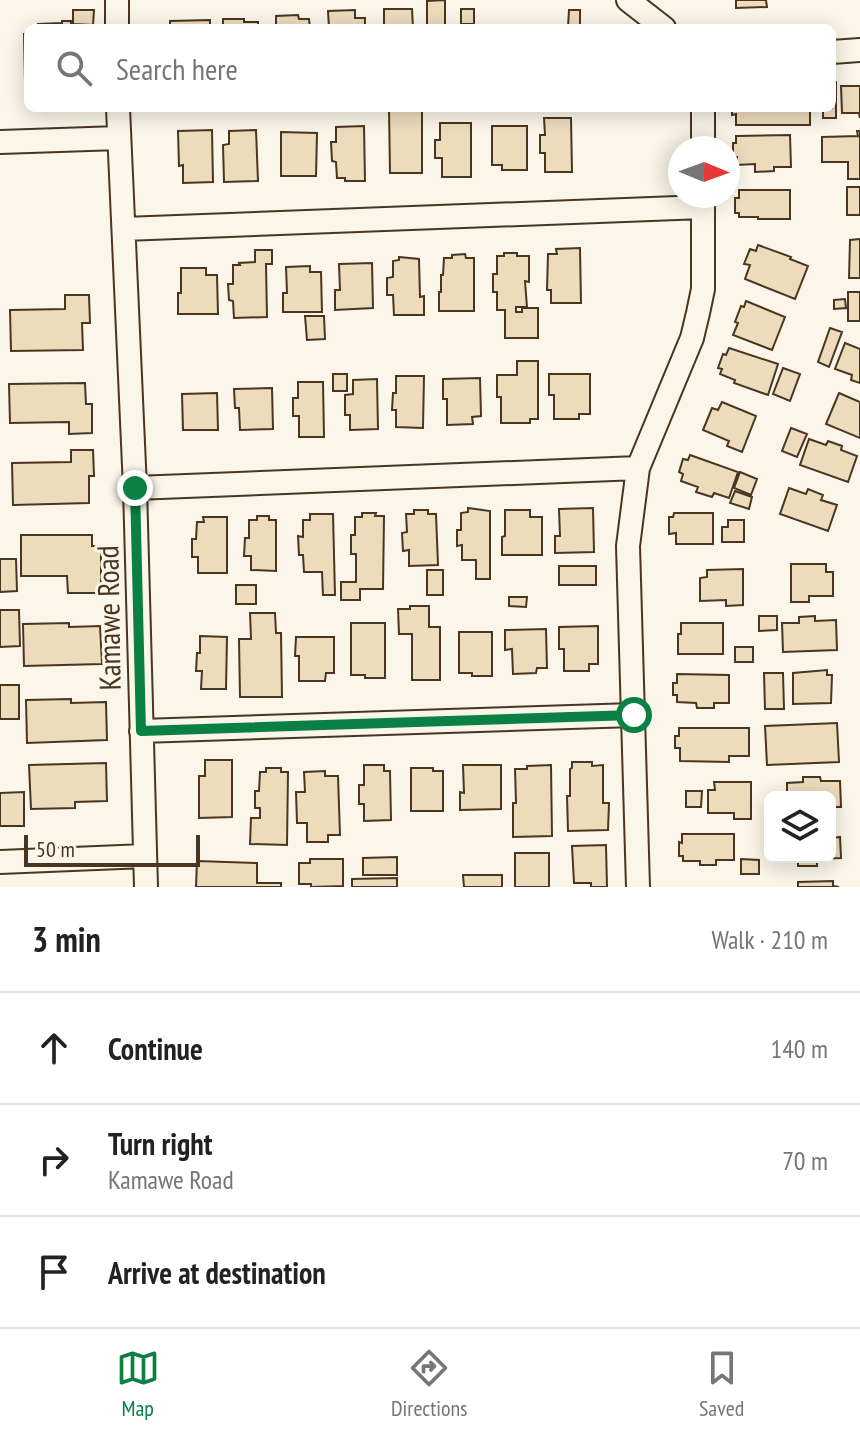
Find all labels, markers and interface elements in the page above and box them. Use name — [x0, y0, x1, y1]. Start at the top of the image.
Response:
search box — [24, 24, 836, 112]
icon: search — [52, 46, 96, 90]
text: Search here — [116, 49, 238, 88]
north arrow — [668, 136, 740, 208]
route end — [117, 470, 153, 506]
street label: Kamawe Road — [87, 545, 129, 691]
route start — [616, 697, 652, 733]
map controls — [764, 791, 836, 863]
button: layers — [764, 791, 836, 863]
scale bar — [24, 831, 200, 867]
text: 50 m — [36, 835, 75, 863]
text: 3 min — [32, 917, 101, 961]
text: Walk · 210 m — [711, 923, 828, 956]
icon: ahead — [32, 1026, 76, 1070]
text: Continue — [108, 1029, 203, 1068]
text: 140 m — [770, 1032, 828, 1065]
text: Turn right — [108, 1124, 212, 1163]
icon: right — [32, 1138, 76, 1182]
text: 70 m — [782, 1144, 828, 1177]
text: Kamawe Road — [108, 1163, 234, 1196]
icon: arrive — [32, 1250, 76, 1294]
text: Arrive at destination — [108, 1253, 326, 1292]
tab: Map — [116, 1346, 160, 1422]
tab: Directions — [391, 1346, 468, 1422]
tab: Saved — [699, 1346, 744, 1422]

